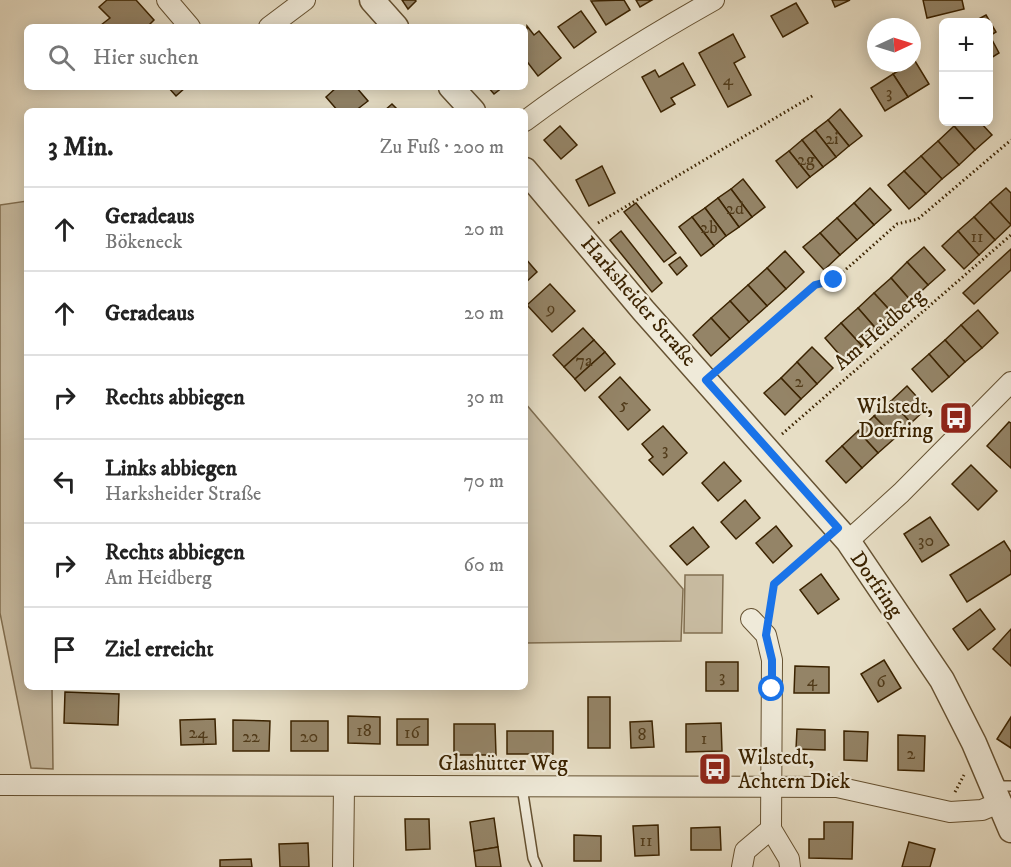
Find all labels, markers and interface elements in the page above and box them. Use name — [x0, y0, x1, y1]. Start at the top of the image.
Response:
north arrow — [867, 18, 921, 72]
map controls — [939, 18, 993, 126]
button: + — [939, 18, 993, 72]
search box — [24, 24, 528, 90]
icon: search — [45, 41, 78, 74]
text: Hier suchen — [93, 44, 199, 71]
house number: 4 — [723, 69, 734, 91]
button: − — [939, 72, 993, 126]
house number: 3 — [886, 82, 892, 104]
house number: 2i — [825, 128, 839, 150]
text: 3 Min. — [48, 131, 113, 164]
text: Zu Fuß · 200 m — [380, 135, 504, 160]
house number: 2g — [797, 149, 815, 171]
house number: 2d — [726, 198, 744, 220]
text: Geradeaus — [105, 203, 194, 230]
icon: ahead — [48, 213, 81, 246]
text: 20 m — [464, 217, 504, 242]
house number: 2b — [700, 217, 718, 239]
house number: 11 — [970, 226, 984, 248]
text: Bökeneck — [105, 230, 183, 255]
street label: Harksheider Straße — [575, 231, 702, 372]
route end — [820, 266, 846, 292]
street label: Am Heidberg — [829, 283, 931, 376]
icon: ahead — [48, 297, 81, 330]
house number: 9 — [546, 298, 555, 320]
text: Geradeaus — [105, 300, 194, 327]
text: 20 m — [464, 301, 504, 326]
house number: 7a — [575, 350, 593, 372]
house number: 2 — [795, 371, 804, 393]
icon: right — [48, 381, 81, 414]
text: Rechts abbiegen — [105, 384, 245, 411]
text: 30 m — [466, 385, 504, 410]
house number: 5 — [620, 394, 629, 416]
place label: Wilstedt, Dorfring — [856, 394, 934, 444]
bus stop icon: Wilstedt, Dorfring — [938, 400, 974, 436]
house number: 3 — [662, 439, 668, 461]
text: Links abbiegen — [105, 455, 237, 482]
icon: left — [48, 465, 81, 498]
text: 70 m — [463, 469, 504, 494]
text: Harksheider Straße — [105, 482, 261, 507]
house number: 30 — [918, 530, 934, 552]
text: Rechts abbiegen — [105, 539, 245, 566]
street label: Dorfring — [844, 547, 909, 623]
icon: right — [48, 549, 81, 582]
text: 60 m — [464, 553, 504, 578]
text: Am Heidberg — [105, 566, 212, 591]
icon: arrive — [48, 633, 81, 666]
text: Ziel erreicht — [105, 636, 213, 663]
house number: 3 — [719, 666, 725, 688]
house number: 4 — [807, 670, 818, 692]
house number: 6 — [876, 671, 886, 693]
route start — [758, 675, 784, 701]
house number: 18 — [356, 720, 372, 742]
house number: 24 — [188, 722, 208, 744]
house number: 16 — [404, 722, 421, 744]
house number: 8 — [637, 724, 647, 746]
house number: 22 — [242, 726, 260, 748]
house number: 20 — [300, 726, 318, 748]
house number: 1 — [701, 728, 707, 750]
house number: 2 — [907, 743, 916, 765]
place label: Wilstedt, Achtern Diek — [737, 745, 851, 795]
street label: Glashütter Weg — [438, 751, 569, 777]
bus stop icon: Wilstedt, Achtern Diek — [697, 751, 733, 787]
house number: 11 — [639, 830, 653, 852]

